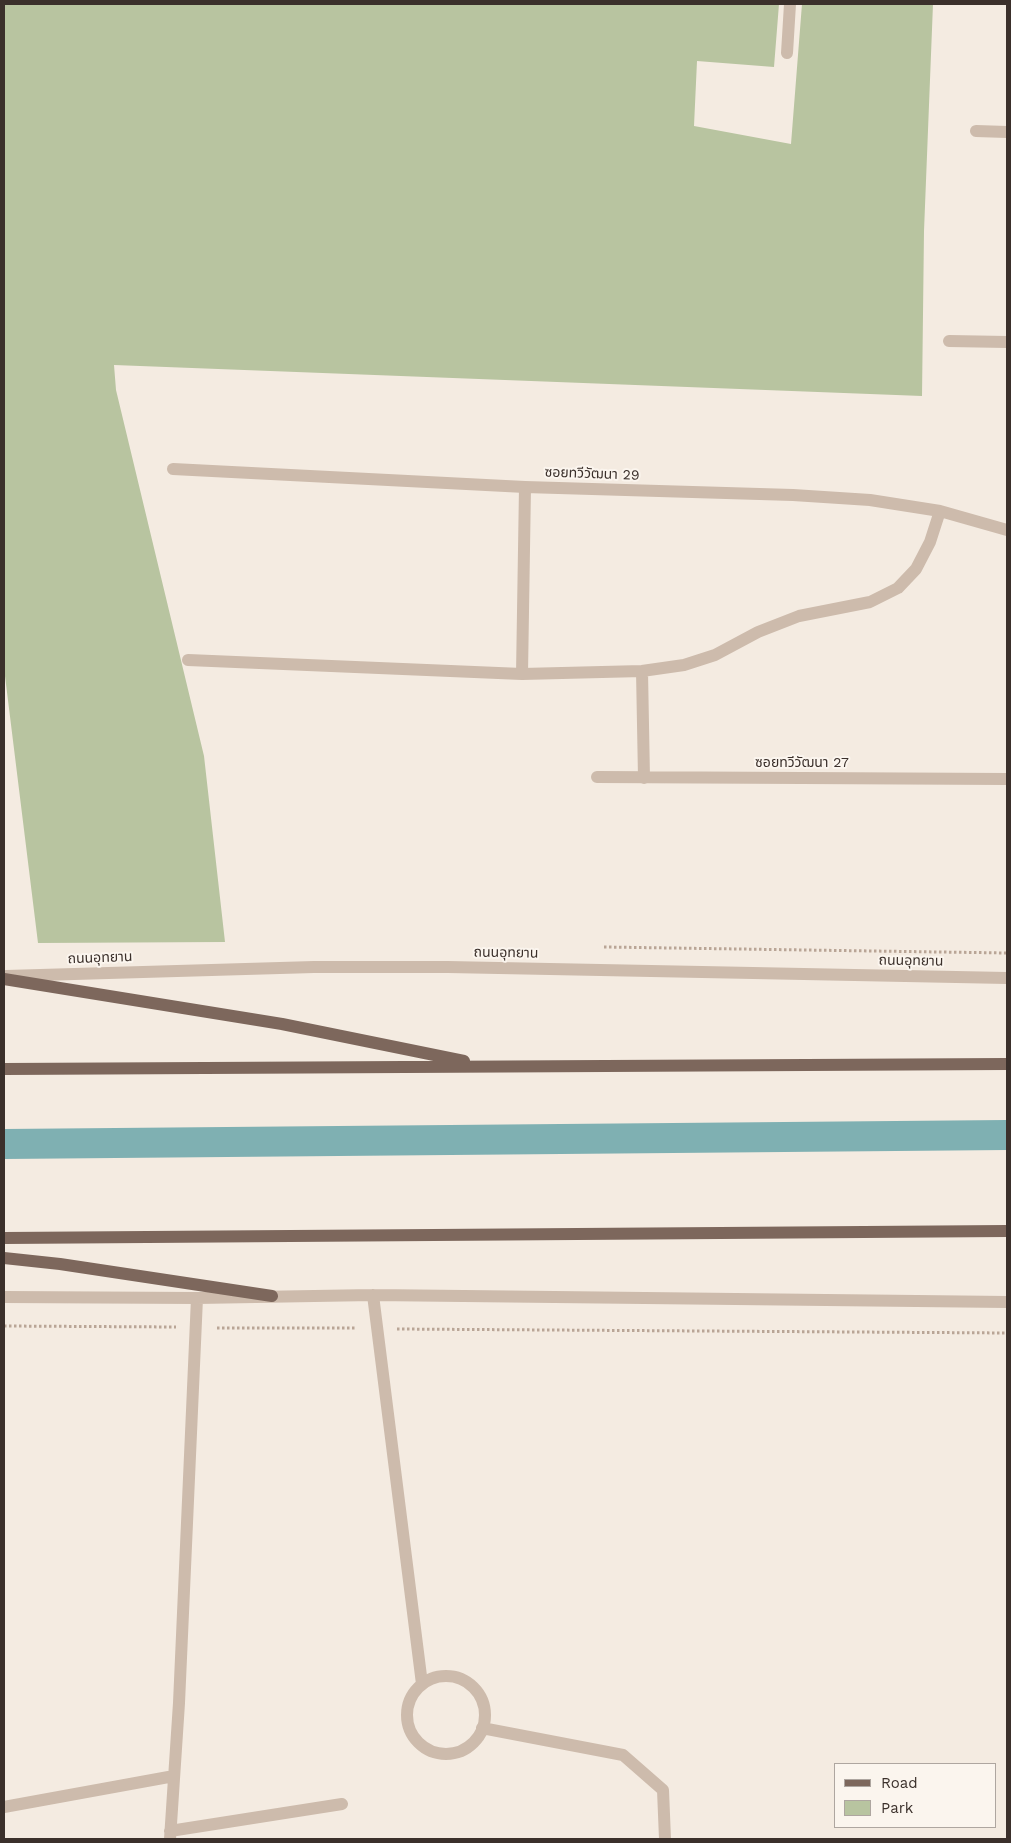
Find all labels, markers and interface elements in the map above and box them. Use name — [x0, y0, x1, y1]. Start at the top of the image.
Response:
street label: ซอยทวีวัฒนา 29 — [544, 464, 640, 484]
street label: ซอยทวีวัฒนา 27 — [755, 755, 849, 771]
street label: ถนนอุทยาน — [473, 944, 539, 962]
street label: ถนนอุทยาน — [67, 948, 133, 968]
street label: ถนนอุทยาน — [878, 952, 944, 970]
legend — [834, 1763, 996, 1828]
text: Road — [881, 1774, 918, 1792]
text: Park — [881, 1799, 913, 1817]

